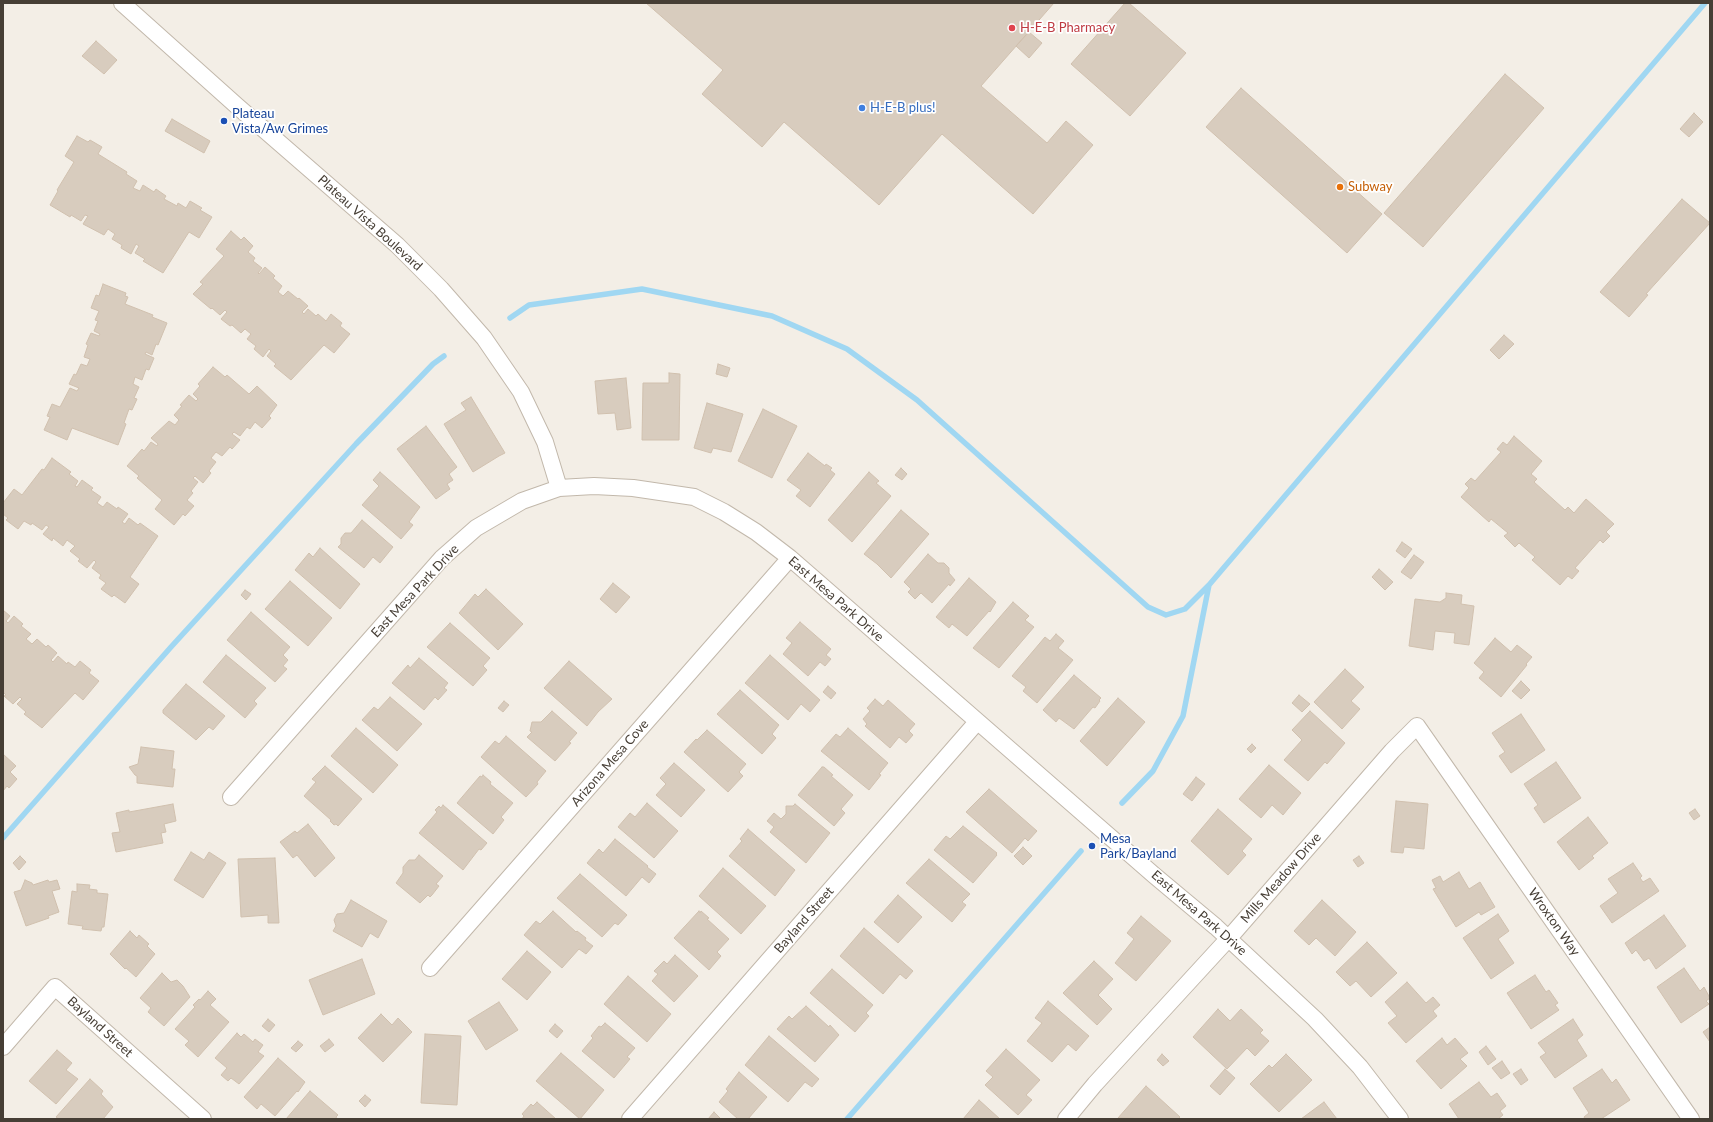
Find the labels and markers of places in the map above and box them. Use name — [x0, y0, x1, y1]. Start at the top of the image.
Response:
place label: H-E-B Pharmacy — [1020, 20, 1115, 36]
marker: H-E-B Pharmacy — [1007, 23, 1017, 33]
place label: H-E-B plus! — [870, 100, 936, 116]
marker: H-E-B plus! — [857, 103, 867, 113]
place label: Plateau Vista/Aw Grimes — [232, 106, 328, 137]
marker: Plateau Vista/Aw Grimes — [219, 116, 229, 126]
place label: Subway — [1348, 179, 1393, 195]
marker: Subway — [1335, 182, 1345, 192]
place label: Mesa Park/Bayland — [1100, 831, 1177, 862]
marker: Mesa Park/Bayland — [1087, 841, 1097, 851]

